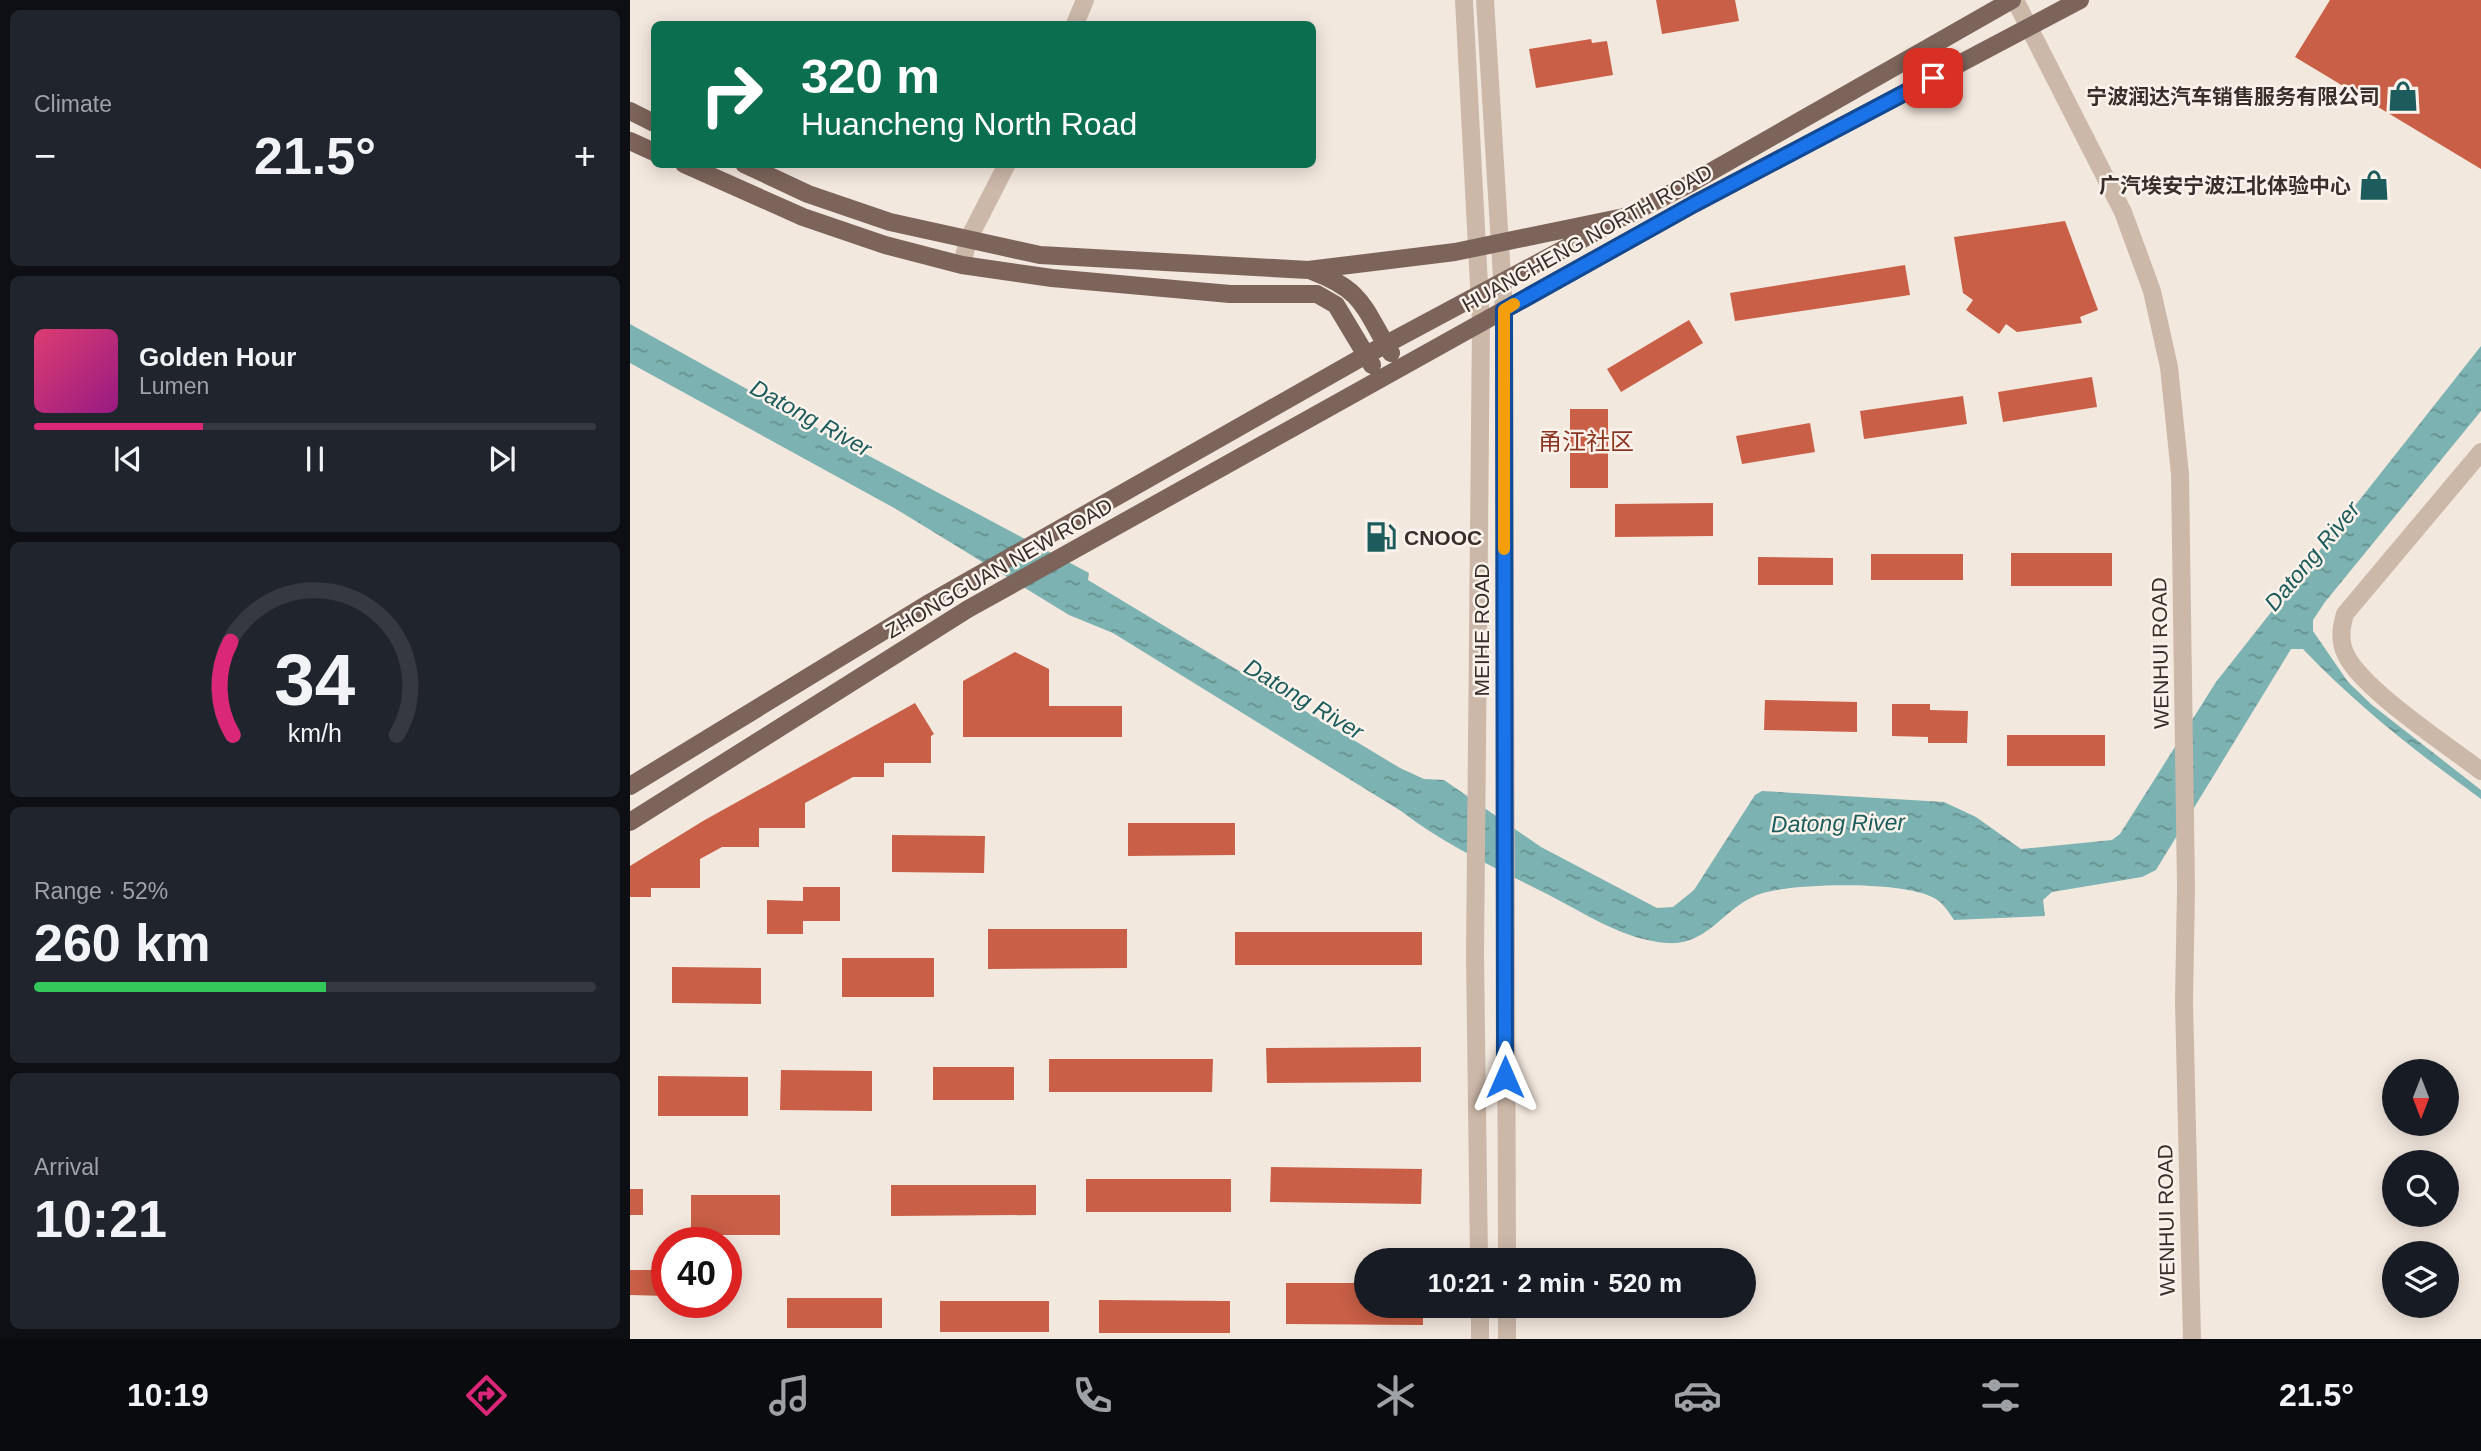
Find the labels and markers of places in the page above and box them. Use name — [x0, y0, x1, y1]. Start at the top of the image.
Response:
pin — [1903, 48, 1963, 108]
shop icon: 宁波润达汽车销售服务有限公司 — [2386, 79, 2420, 113]
place label: 宁波润达汽车销售服务有限公司 — [2086, 85, 2380, 108]
shop icon: 广汽埃安宁波江北体验中心 — [2357, 168, 2391, 202]
place label: 广汽埃安宁波江北体验中心 — [2099, 174, 2351, 197]
fuel station icon: CNOOC — [1364, 520, 1398, 554]
place label: CNOOC — [1404, 526, 1482, 549]

